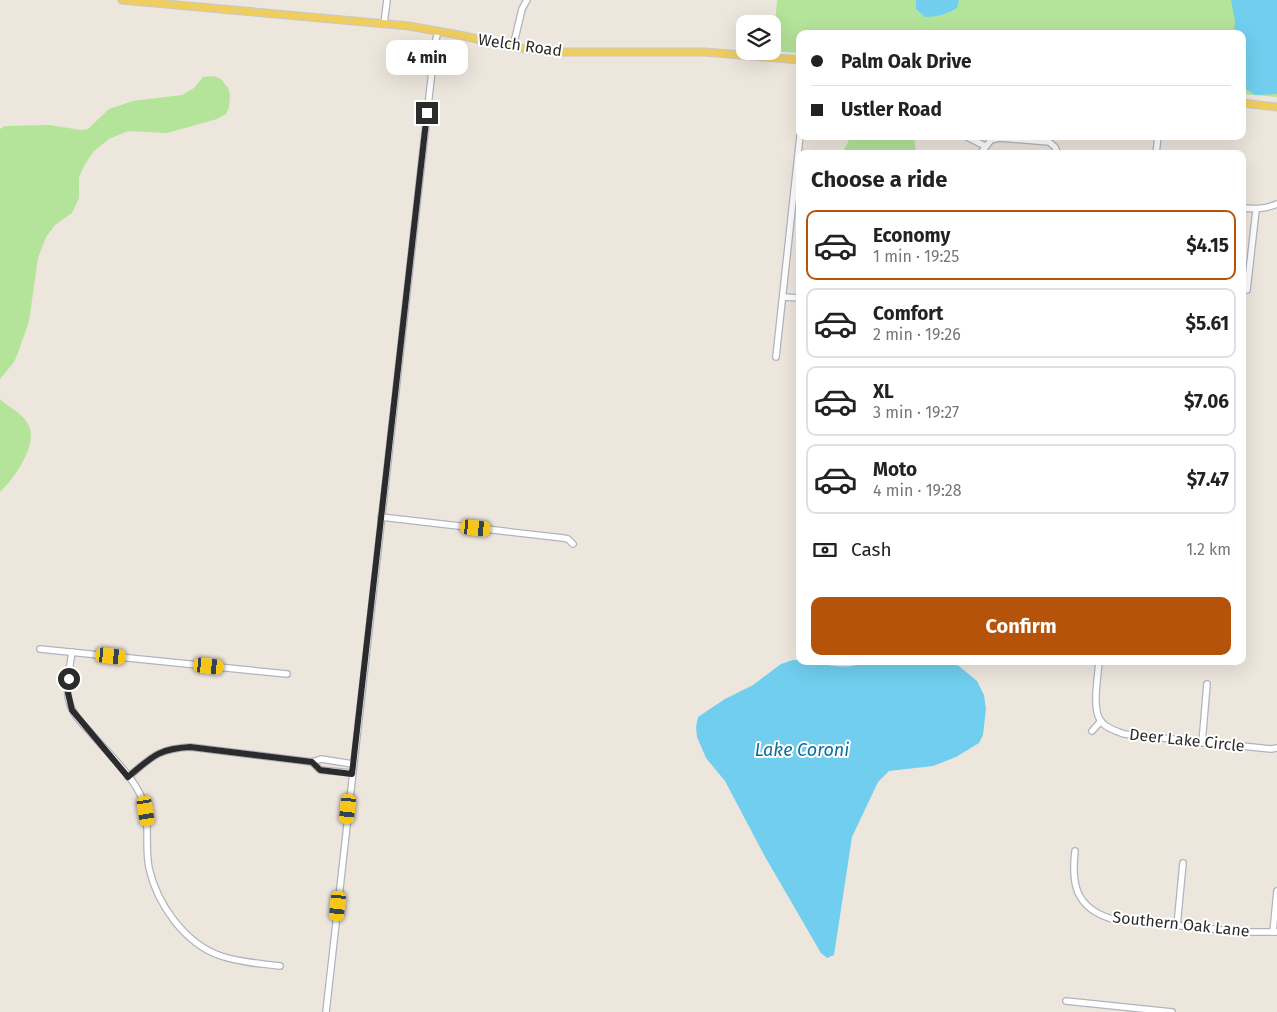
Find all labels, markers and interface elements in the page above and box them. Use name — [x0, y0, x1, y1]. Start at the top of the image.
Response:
map controls — [736, 15, 781, 60]
button: layers — [736, 15, 781, 60]
street label: Welch Road — [477, 30, 563, 60]
callout: 4 min — [386, 41, 468, 76]
text: 4 min — [407, 48, 447, 67]
text: Palm Oak Drive — [841, 50, 972, 73]
text: Ustler Road — [841, 98, 942, 121]
route end — [416, 102, 438, 124]
text: Choose a ride — [811, 166, 947, 193]
icon: car — [813, 223, 858, 268]
text: Economy — [873, 224, 950, 247]
text: $4.15 — [1186, 234, 1229, 257]
text: 1 min · 19:25 — [873, 247, 959, 266]
icon: car — [813, 301, 858, 346]
text: Comfort — [873, 302, 943, 325]
text: $5.61 — [1186, 312, 1229, 335]
text: 2 min · 19:26 — [873, 325, 961, 344]
icon: car — [813, 379, 858, 424]
text: XL — [873, 380, 894, 403]
text: $7.06 — [1184, 390, 1229, 413]
text: 3 min · 19:27 — [873, 403, 959, 422]
icon: car — [813, 457, 858, 502]
text: Moto — [873, 458, 917, 481]
text: $7.47 — [1187, 468, 1229, 491]
text: 4 min · 19:28 — [873, 481, 962, 500]
car — [460, 519, 491, 537]
icon: cash — [811, 536, 839, 564]
text: Cash — [851, 538, 892, 561]
text: 1.2 km — [1186, 540, 1231, 559]
button: Confirm — [811, 597, 1231, 655]
car — [95, 647, 126, 665]
car — [193, 657, 224, 675]
route start — [58, 668, 80, 690]
street label: Deer Lake Circle — [1128, 724, 1246, 756]
water label: Lake Coroni — [755, 739, 849, 761]
car — [338, 793, 357, 825]
car — [136, 795, 155, 827]
car — [328, 890, 347, 922]
street label: Southern Oak Lane — [1112, 907, 1250, 941]

